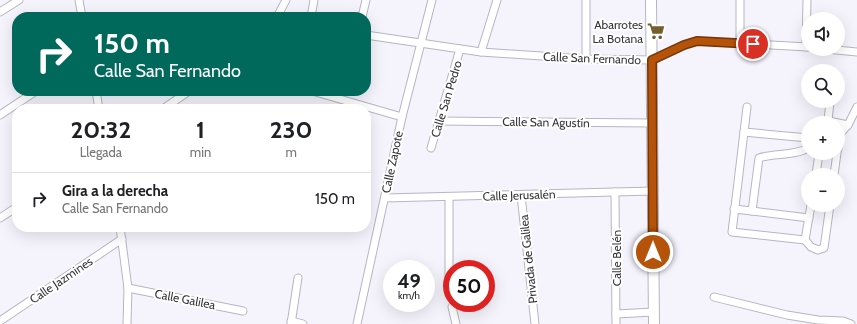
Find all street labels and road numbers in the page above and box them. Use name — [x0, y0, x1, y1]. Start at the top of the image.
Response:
street label: Calle San Fernando — [543, 49, 642, 67]
street label: Calle San Pedro — [427, 58, 465, 139]
street label: Calle San Agustín — [502, 114, 590, 130]
street label: Calle Zapote — [378, 130, 406, 194]
street label: Calle Jerusalén — [482, 186, 556, 204]
street label: Privada de Galilea — [516, 214, 540, 304]
street label: Calle Belén — [609, 229, 624, 286]
street label: Calle Jazmines — [27, 253, 95, 307]
street label: Calle Galilea — [153, 286, 217, 312]

